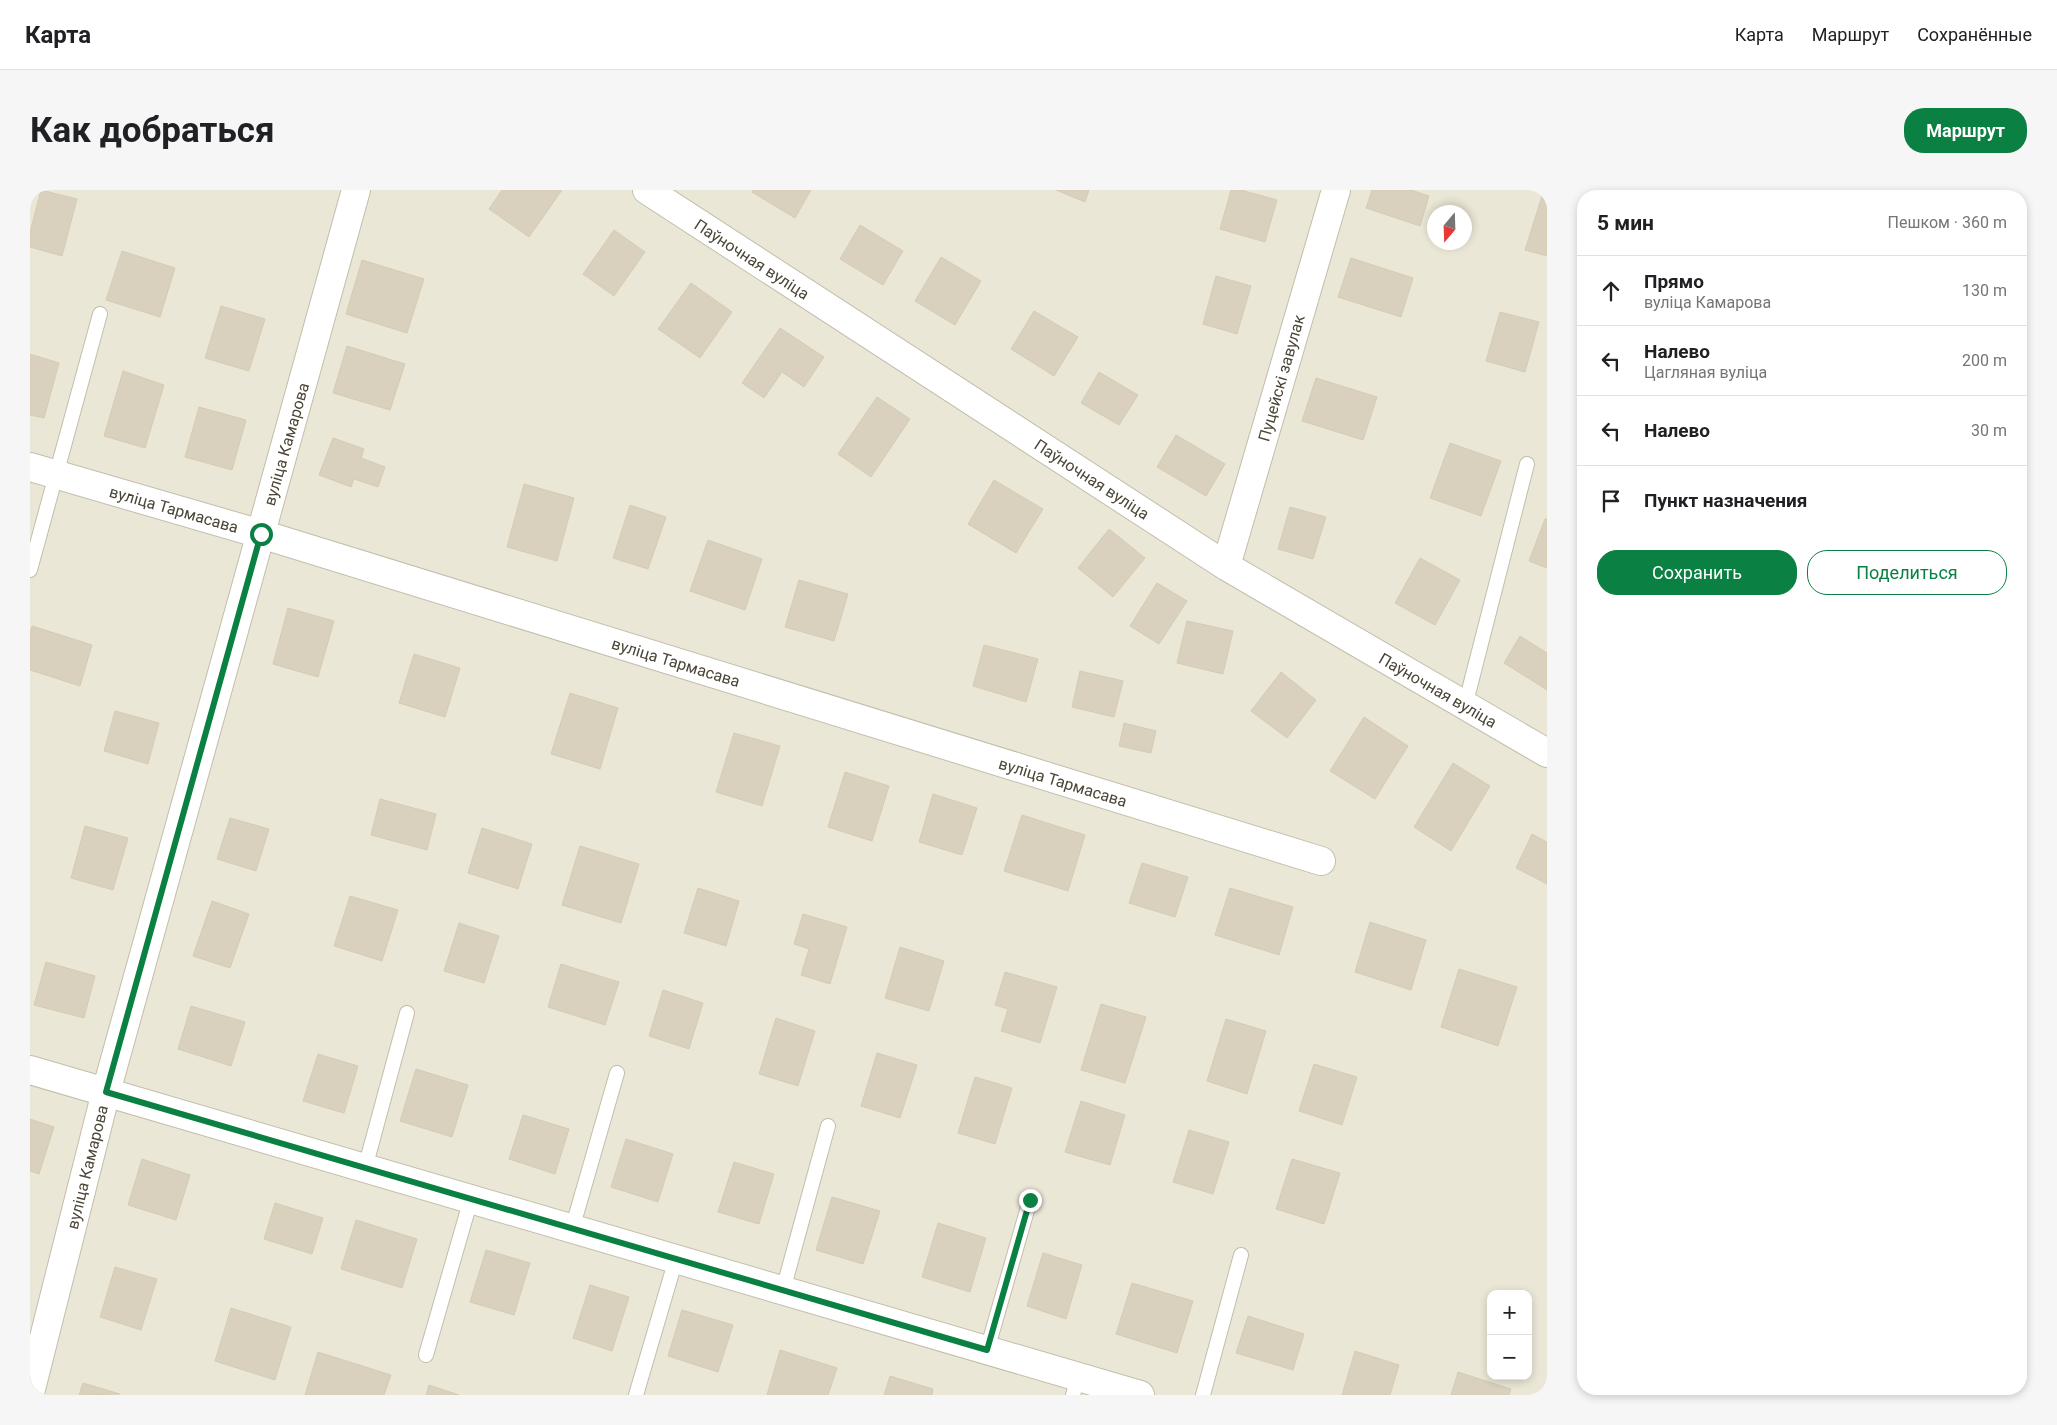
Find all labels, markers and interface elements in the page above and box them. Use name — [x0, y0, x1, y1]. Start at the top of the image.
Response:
text: Карта — [25, 21, 91, 49]
text: Карта — [1735, 24, 1784, 45]
text: Маршрут — [1812, 24, 1889, 45]
text: Сохранённые — [1917, 24, 2032, 45]
button: Маршрут — [1904, 108, 2027, 153]
text: Как добраться — [30, 110, 275, 151]
north arrow — [1427, 205, 1472, 250]
text: 5 мин — [1597, 211, 1654, 235]
text: Пешком · 360 m — [1888, 213, 2007, 232]
street label: Паўночная вуліца — [691, 215, 813, 304]
text: Прямо — [1644, 270, 1704, 293]
icon: ahead — [1597, 277, 1625, 305]
text: 130 m — [1962, 281, 2007, 300]
text: вуліца Камарова — [1644, 293, 1771, 312]
street label: Пуцейскі завулак — [1254, 312, 1309, 444]
text: Налево — [1644, 340, 1710, 363]
icon: left — [1597, 347, 1625, 375]
text: 200 m — [1962, 351, 2007, 370]
text: Цагляная вуліца — [1644, 363, 1767, 382]
street label: вуліца Камарова — [260, 380, 313, 508]
icon: left — [1597, 417, 1625, 445]
text: Налево — [1644, 419, 1710, 442]
text: 30 m — [1971, 421, 2007, 440]
street label: Паўночная вуліца — [1031, 435, 1153, 524]
street label: вуліца Тармасава — [107, 482, 240, 537]
icon: arrive — [1597, 487, 1625, 515]
text: Пункт назначения — [1644, 489, 1807, 512]
route start — [250, 523, 273, 546]
button: Сохранить — [1597, 550, 1797, 595]
button: Поделиться — [1807, 550, 2007, 595]
street label: вуліца Тармасава — [609, 634, 742, 691]
street label: Паўночная вуліца — [1375, 649, 1500, 732]
street label: вуліца Тармасава — [996, 754, 1129, 811]
street label: вуліца Камарова — [63, 1103, 112, 1231]
route end — [1019, 1189, 1042, 1212]
map controls — [1487, 1290, 1532, 1380]
button: + — [1487, 1290, 1532, 1335]
button: − — [1487, 1335, 1532, 1380]

